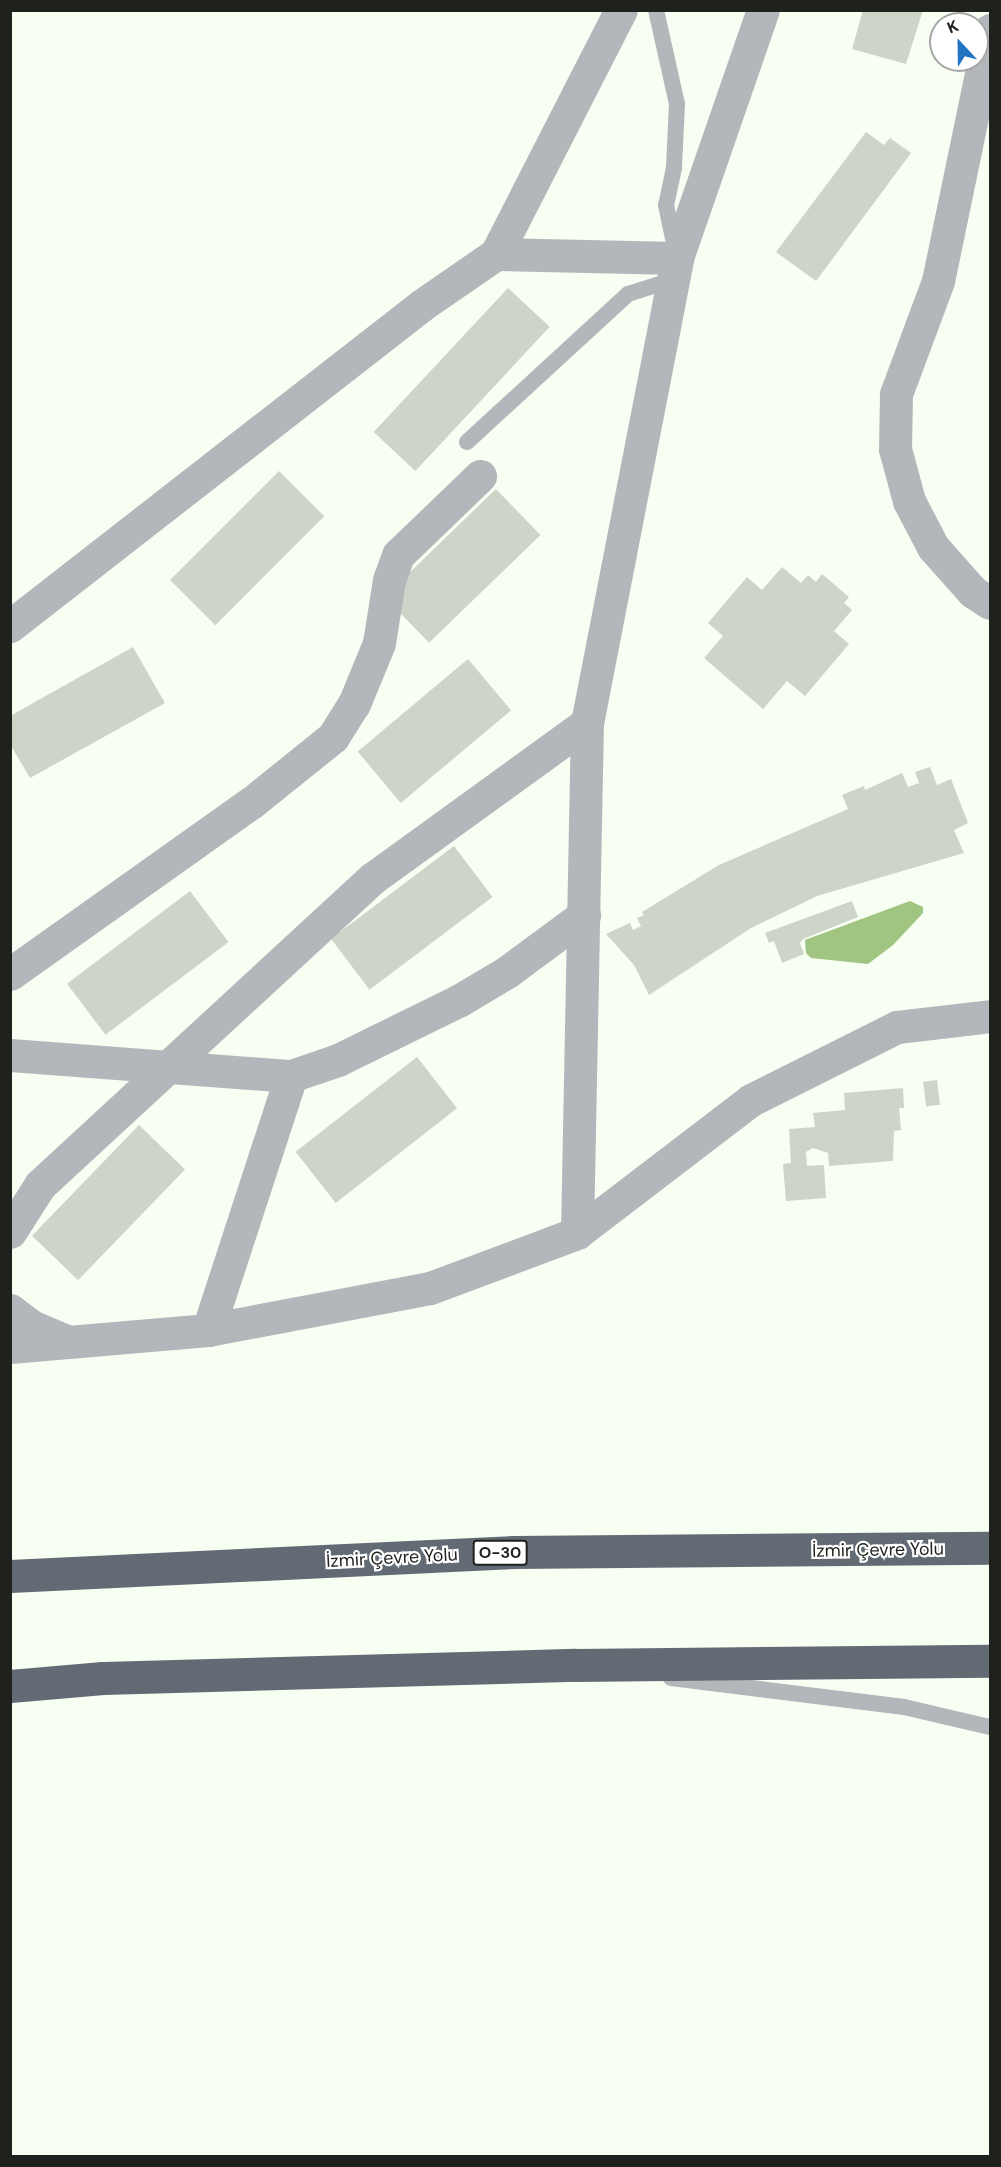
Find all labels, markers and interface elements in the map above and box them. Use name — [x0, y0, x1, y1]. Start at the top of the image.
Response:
north arrow — [929, 12, 989, 72]
text: K — [944, 15, 962, 38]
street label: İzmir Çevre Yolu — [812, 1538, 944, 1562]
road number: O-30 — [472, 1540, 528, 1566]
street label: İzmir Çevre Yolu — [326, 1544, 458, 1572]

